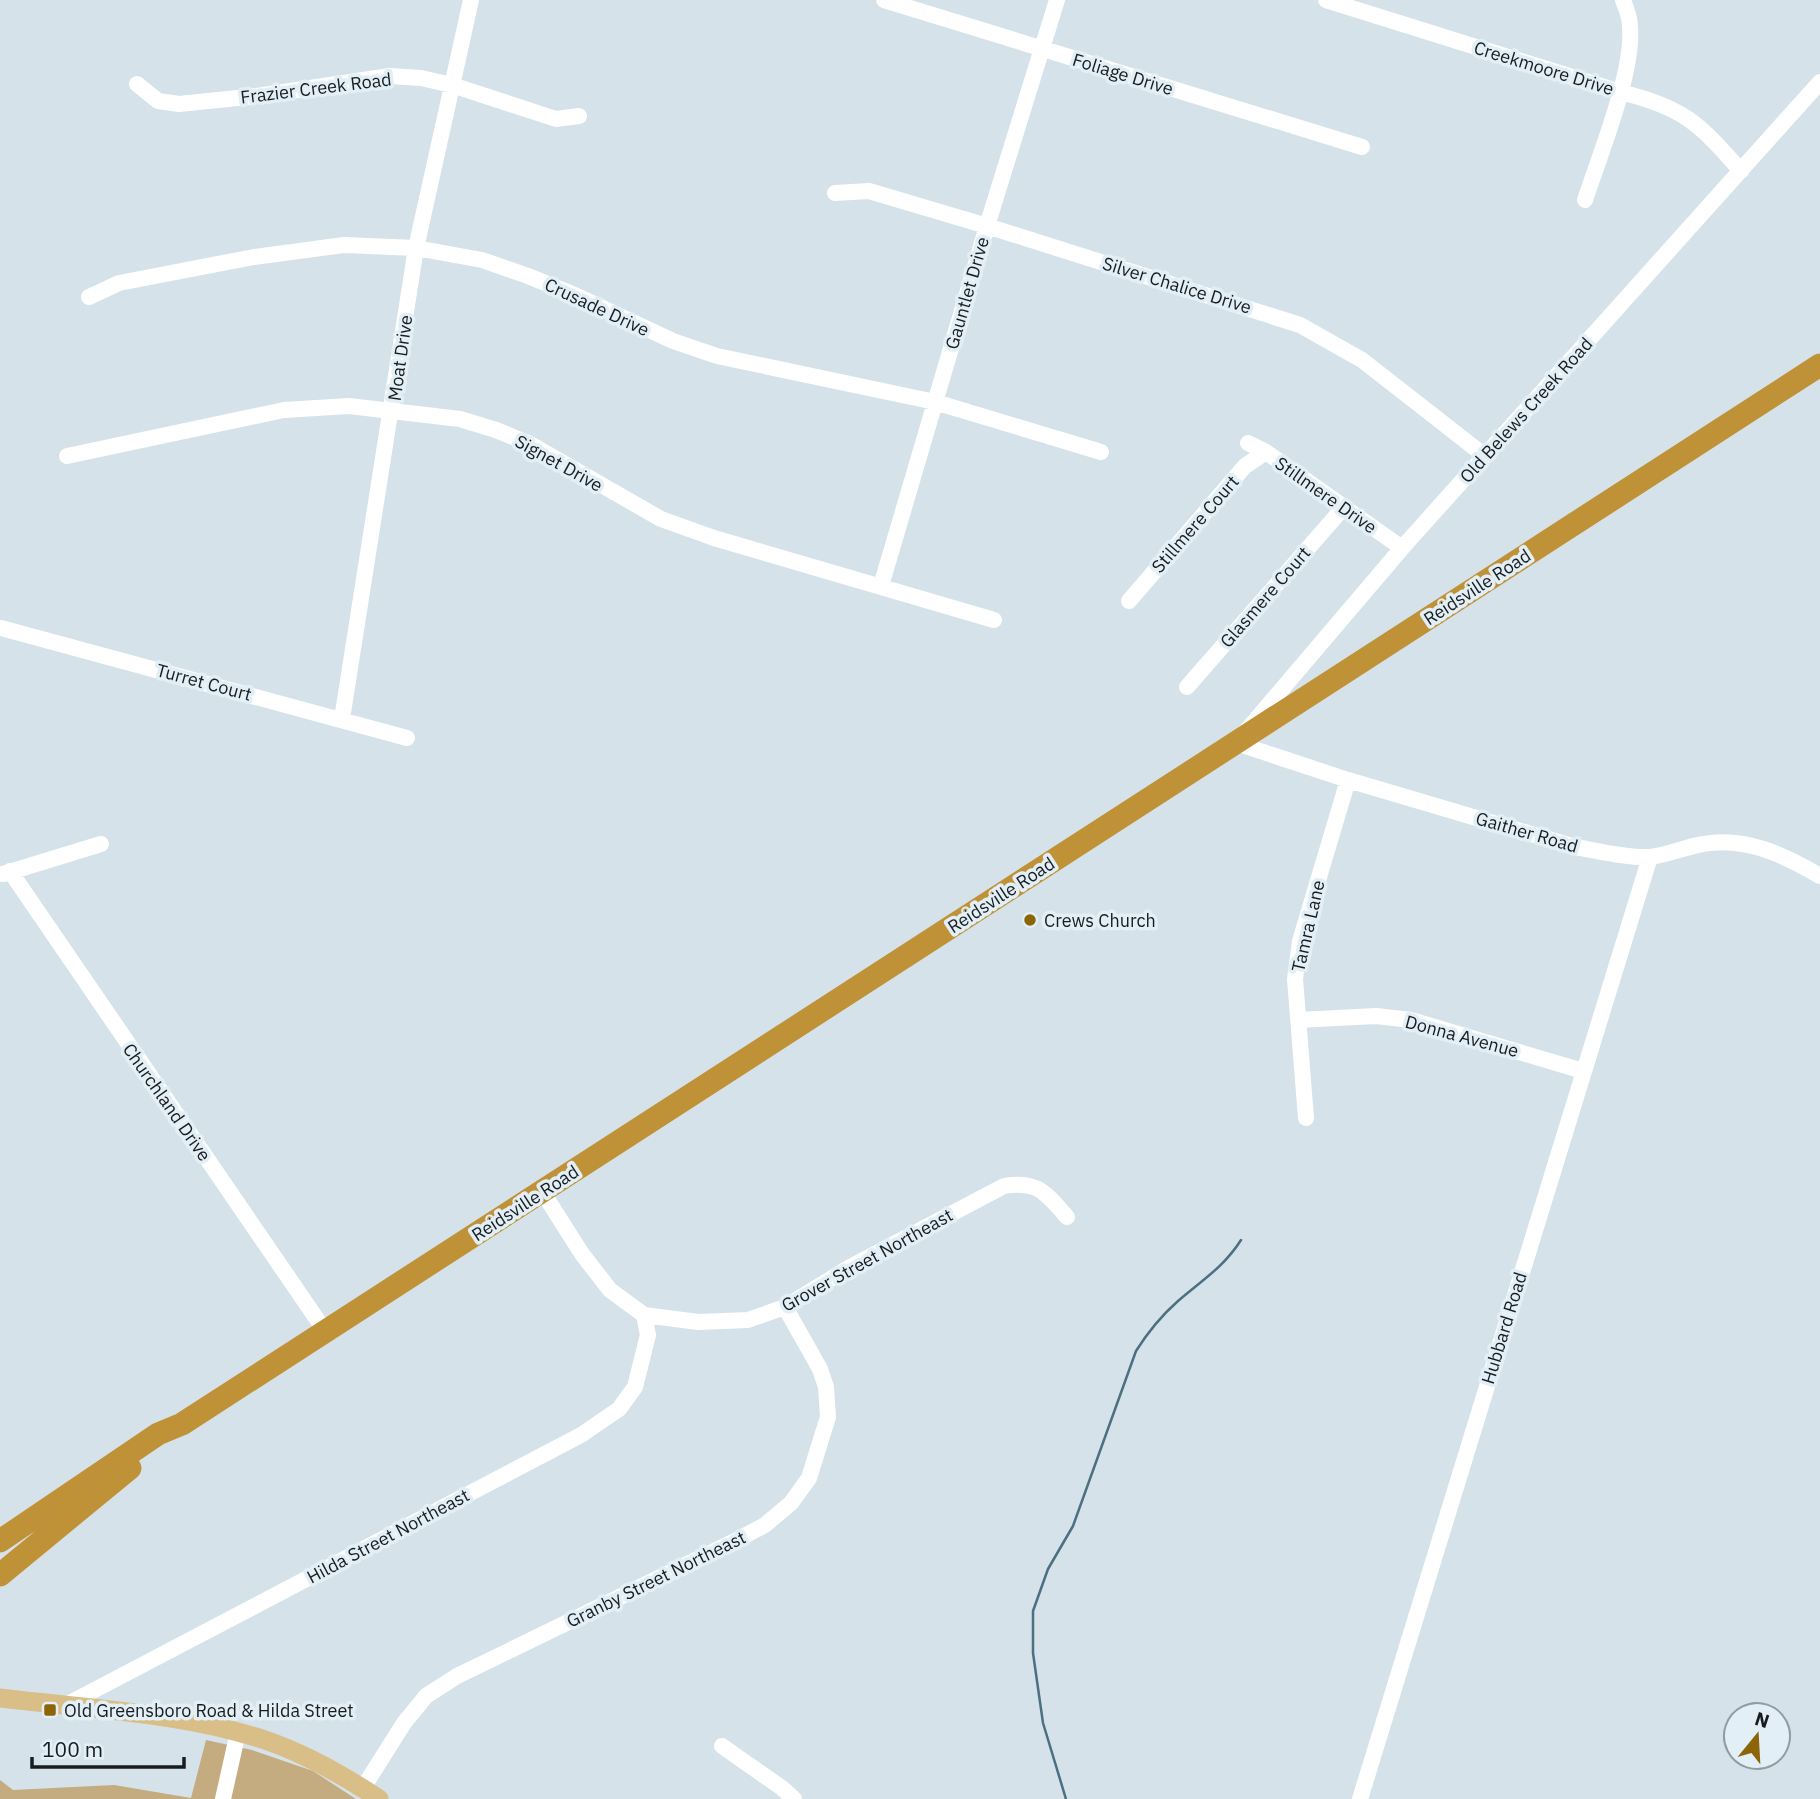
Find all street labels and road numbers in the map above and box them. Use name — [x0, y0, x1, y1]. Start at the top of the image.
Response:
street label: Creekmoore Drive — [1471, 36, 1617, 100]
street label: Foliage Drive — [1070, 48, 1176, 100]
street label: Frazier Creek Road — [239, 67, 393, 109]
street label: Gauntlet Drive — [940, 234, 994, 352]
street label: Silver Chalice Drive — [1100, 251, 1254, 319]
street label: Crusade Drive — [541, 273, 653, 341]
street label: Moat Drive — [383, 313, 417, 403]
street label: Old Belews Creek Road — [1455, 332, 1597, 488]
street label: Signet Drive — [511, 429, 607, 497]
street label: Stillmere Drive — [1271, 451, 1381, 539]
street label: Stillmere Court — [1146, 471, 1244, 577]
street label: Glasmere Court — [1215, 542, 1315, 652]
street label: Reidsville Road — [1419, 544, 1535, 630]
street label: Turret Court — [154, 658, 254, 706]
street label: Gaither Road — [1473, 806, 1581, 858]
street label: Reidsville Road — [943, 852, 1059, 938]
street label: Tamra Lane — [1286, 878, 1330, 974]
street label: Donna Avenue — [1403, 1010, 1521, 1062]
street label: Churchland Drive — [118, 1039, 216, 1165]
street label: Reidsville Road — [467, 1160, 583, 1246]
street label: Grover Street Northeast — [777, 1203, 957, 1317]
street label: Hubbard Road — [1476, 1269, 1532, 1387]
street label: Hilda Street Northeast — [303, 1483, 473, 1589]
street label: Granby Street Northeast — [563, 1526, 749, 1632]

